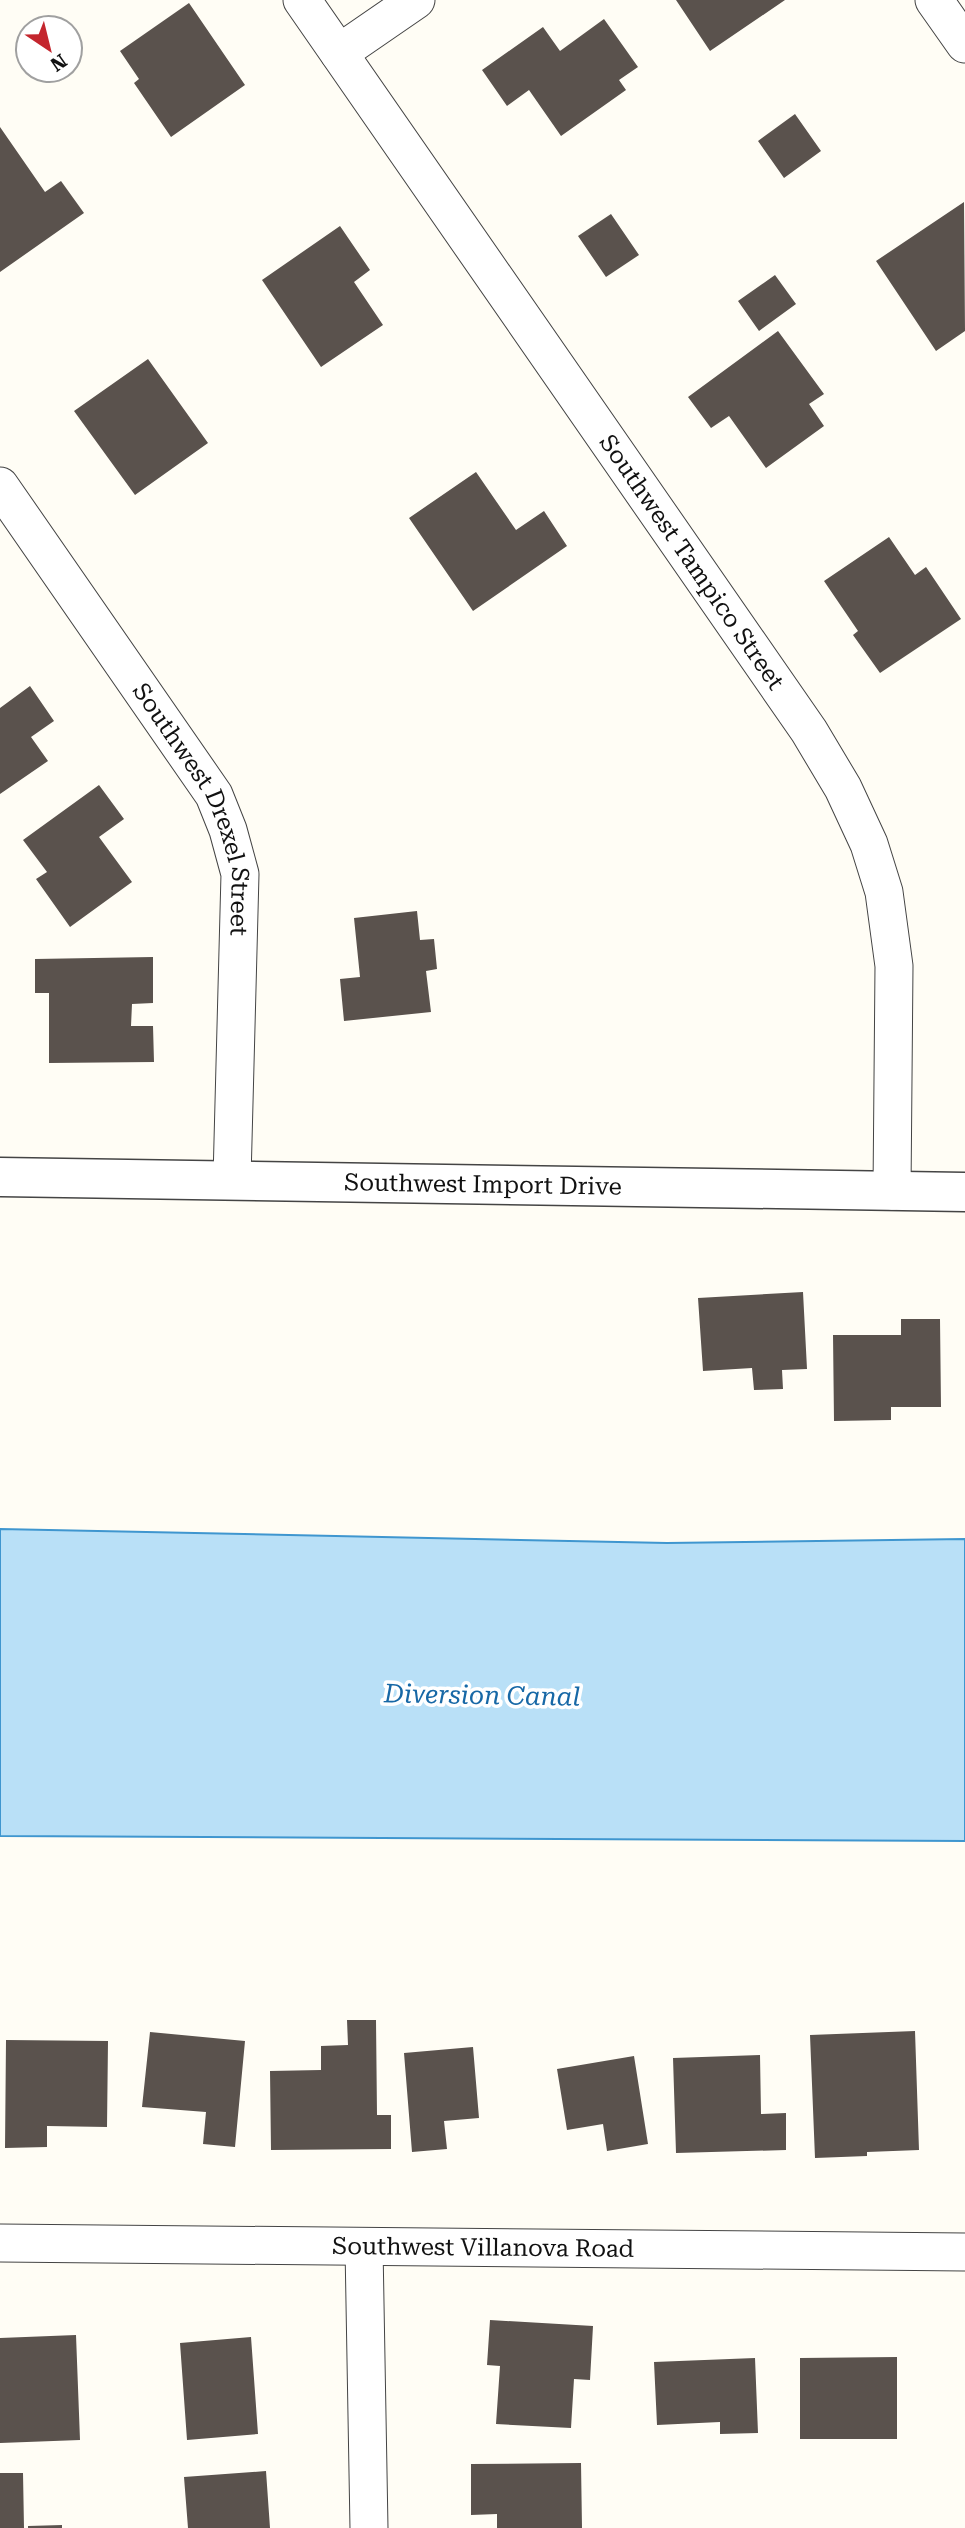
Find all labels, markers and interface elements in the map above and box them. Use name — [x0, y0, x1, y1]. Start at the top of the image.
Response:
north arrow — [14, 14, 84, 84]
text: N — [46, 49, 71, 76]
street label: Southwest Tampico Street — [594, 429, 790, 695]
street label: Southwest Drexel Street — [127, 678, 254, 936]
street label: Southwest Import Drive — [344, 1168, 622, 1201]
water label: Diversion Canal — [383, 1678, 580, 1712]
street label: Southwest Villanova Road — [332, 2232, 634, 2263]

